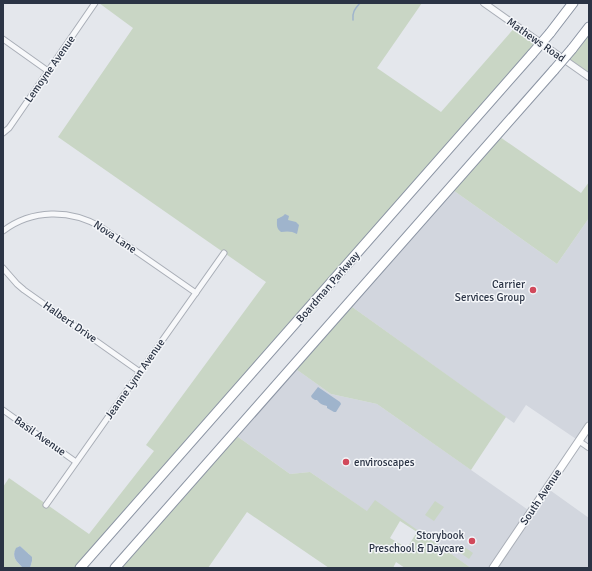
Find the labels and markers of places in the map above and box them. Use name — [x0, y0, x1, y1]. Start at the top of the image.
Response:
place label: Carrier Services Group — [455, 278, 525, 304]
marker: Carrier Services Group — [528, 285, 538, 295]
place label: enviroscapes — [354, 456, 415, 469]
marker: enviroscapes — [341, 457, 351, 467]
place label: Storybook Preschool & Daycare — [369, 529, 464, 555]
marker: Storybook Preschool & Daycare — [467, 536, 477, 546]

